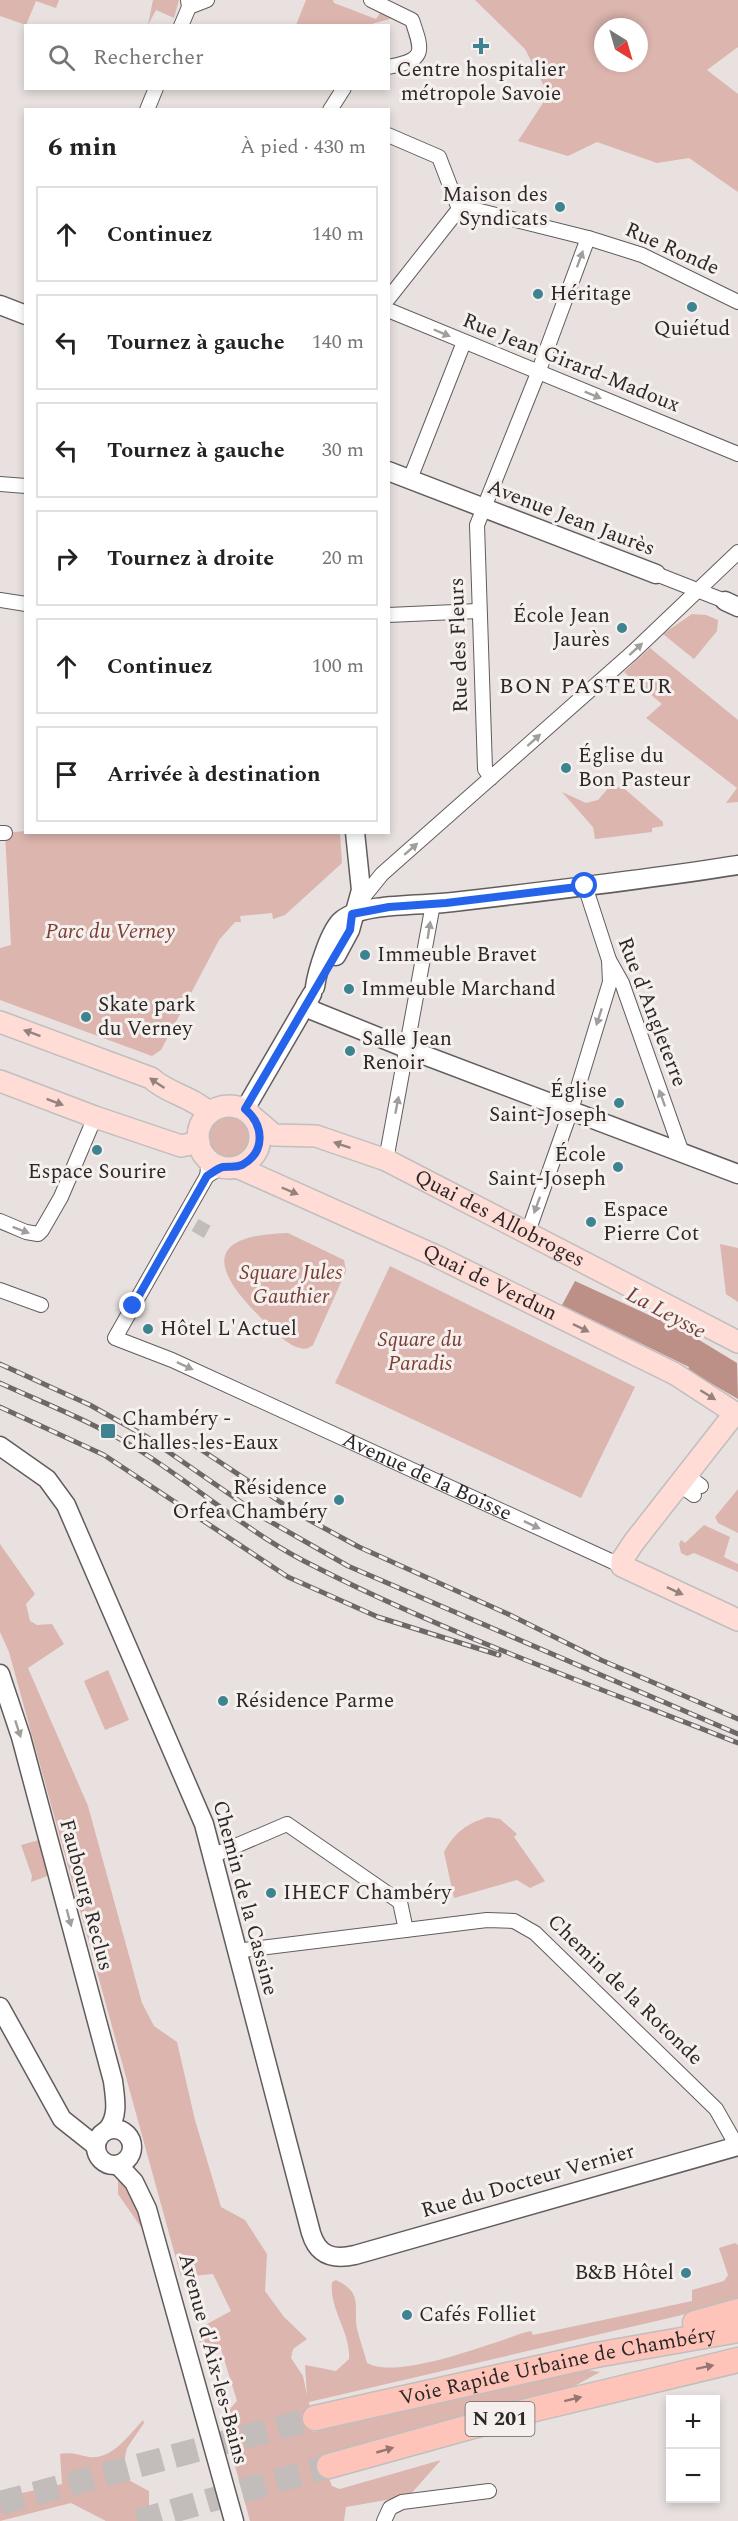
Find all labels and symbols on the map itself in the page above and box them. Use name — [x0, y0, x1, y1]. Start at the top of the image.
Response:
north arrow — [594, 18, 648, 72]
marker: Centre hospitalier métropole Savoie — [472, 37, 490, 55]
place label: Centre hospitalier métropole Savoie — [397, 54, 566, 110]
place label: Maison des Syndicats — [442, 179, 548, 235]
marker: Maison des Syndicats — [553, 200, 567, 214]
street label: Rue Ronde — [620, 214, 724, 284]
one-way arrow — [576, 250, 586, 268]
place label: Héritage — [550, 278, 631, 310]
marker: Héritage — [531, 287, 545, 301]
marker: Quiétud — [685, 300, 699, 314]
street label: Rue Jean Girard-Madoux — [457, 305, 685, 421]
place label: Quiétud — [654, 313, 730, 345]
one-way arrow — [434, 328, 452, 338]
one-way arrow — [584, 390, 602, 400]
street label: Avenue Jean Jaurès — [482, 471, 660, 565]
street label: Rue des Fleurs — [441, 577, 477, 713]
place label: École Jean Jaurès — [513, 600, 610, 656]
marker: École Jean Jaurès — [615, 621, 629, 635]
one-way arrow — [628, 643, 643, 656]
district label: BON PASTEUR — [499, 670, 673, 703]
one-way arrow — [526, 733, 541, 747]
place label: Église du Bon Pasteur — [578, 740, 691, 796]
marker: Église du Bon Pasteur — [559, 761, 573, 775]
one-way arrow — [403, 842, 419, 855]
route start — [571, 872, 597, 898]
park label: Parc du Verney — [45, 916, 175, 948]
one-way arrow — [425, 920, 434, 939]
street label: Rue d'Angleterre — [609, 933, 695, 1091]
place label: Immeuble Bravet — [377, 939, 537, 971]
marker: Immeuble Bravet — [358, 948, 372, 962]
place label: Immeuble Marchand — [361, 973, 556, 1005]
marker: Immeuble Marchand — [342, 982, 356, 996]
place label: Skate park du Verney — [98, 989, 196, 1045]
one-way arrow — [594, 1008, 603, 1026]
marker: Skate park du Verney — [79, 1010, 93, 1024]
place label: Salle Jean Renoir — [362, 1023, 452, 1079]
one-way arrow — [22, 1028, 40, 1038]
marker: Salle Jean Renoir — [343, 1044, 357, 1058]
place label: Église Saint-Joseph — [489, 1075, 607, 1131]
one-way arrow — [150, 1077, 166, 1089]
one-way arrow — [657, 1089, 667, 1107]
one-way arrow — [393, 1095, 402, 1114]
marker: Église Saint-Joseph — [612, 1096, 626, 1110]
one-way arrow — [46, 1097, 64, 1107]
one-way arrow — [333, 1139, 351, 1149]
place label: École Saint-Joseph — [488, 1139, 606, 1195]
marker: Espace Sourire — [90, 1143, 104, 1157]
place label: Espace Sourire — [28, 1156, 166, 1188]
marker: École Saint-Joseph — [611, 1160, 625, 1174]
street label: Quai des Allobroges — [409, 1161, 590, 1276]
one-way arrow — [282, 1186, 300, 1196]
place label: Espace Pierre Cot — [603, 1194, 699, 1250]
one-way arrow — [532, 1196, 542, 1214]
marker: Espace Pierre Cot — [584, 1215, 598, 1229]
one-way arrow — [13, 1225, 31, 1235]
street label: Quai de Verdun — [417, 1236, 563, 1329]
park label: Square Jules Gauthier — [239, 1257, 343, 1313]
water label: La Leysse — [620, 1278, 712, 1348]
route end — [119, 1292, 145, 1318]
place label: Hôtel L'Actuel — [160, 1313, 297, 1345]
marker: Hôtel L'Actuel — [141, 1322, 155, 1336]
one-way arrow — [572, 1323, 589, 1332]
park label: Square du Paradis — [378, 1324, 462, 1380]
one-way arrow — [177, 1362, 194, 1371]
one-way arrow — [700, 1389, 716, 1400]
place label: Chambéry - Challes-les-Eaux — [122, 1403, 278, 1459]
marker: Chambéry - Challes-les-Eaux — [99, 1422, 117, 1440]
street label: Avenue de la Boisse — [337, 1424, 517, 1530]
place label: Résidence Orfea Chambéry — [173, 1472, 328, 1528]
marker: Résidence Orfea Chambéry — [332, 1493, 346, 1507]
one-way arrow — [524, 1521, 541, 1530]
one-way arrow — [666, 1586, 683, 1595]
place label: Résidence Parme — [235, 1685, 394, 1717]
marker: Résidence Parme — [216, 1694, 230, 1708]
one-way arrow — [14, 1720, 24, 1738]
street label: Chemin de la Cassine — [204, 1797, 286, 1999]
street label: Faubourg Reclus — [50, 1816, 122, 1974]
place label: IHECF Chambéry — [283, 1877, 452, 1909]
marker: IHECF Chambéry — [264, 1886, 278, 1900]
street label: Chemin de la Rotonde — [540, 1907, 710, 2073]
one-way arrow — [64, 1908, 74, 1927]
street label: Rue du Docteur Vernier — [417, 2135, 639, 2227]
street label: Avenue d'Aix-les-Bains — [169, 2250, 257, 2468]
place label: B&B Hôtel — [574, 2257, 674, 2289]
marker: B&B Hôtel — [679, 2266, 693, 2280]
place label: Cafés Folliet — [419, 2299, 536, 2331]
marker: Cafés Folliet — [400, 2308, 414, 2322]
street label: Voie Rapide Urbaine de Chambéry — [396, 2318, 719, 2415]
one-way arrow — [695, 2362, 714, 2371]
one-way arrow — [564, 2394, 583, 2404]
road number: N 201 — [466, 2402, 534, 2436]
one-way arrow — [376, 2445, 394, 2455]

